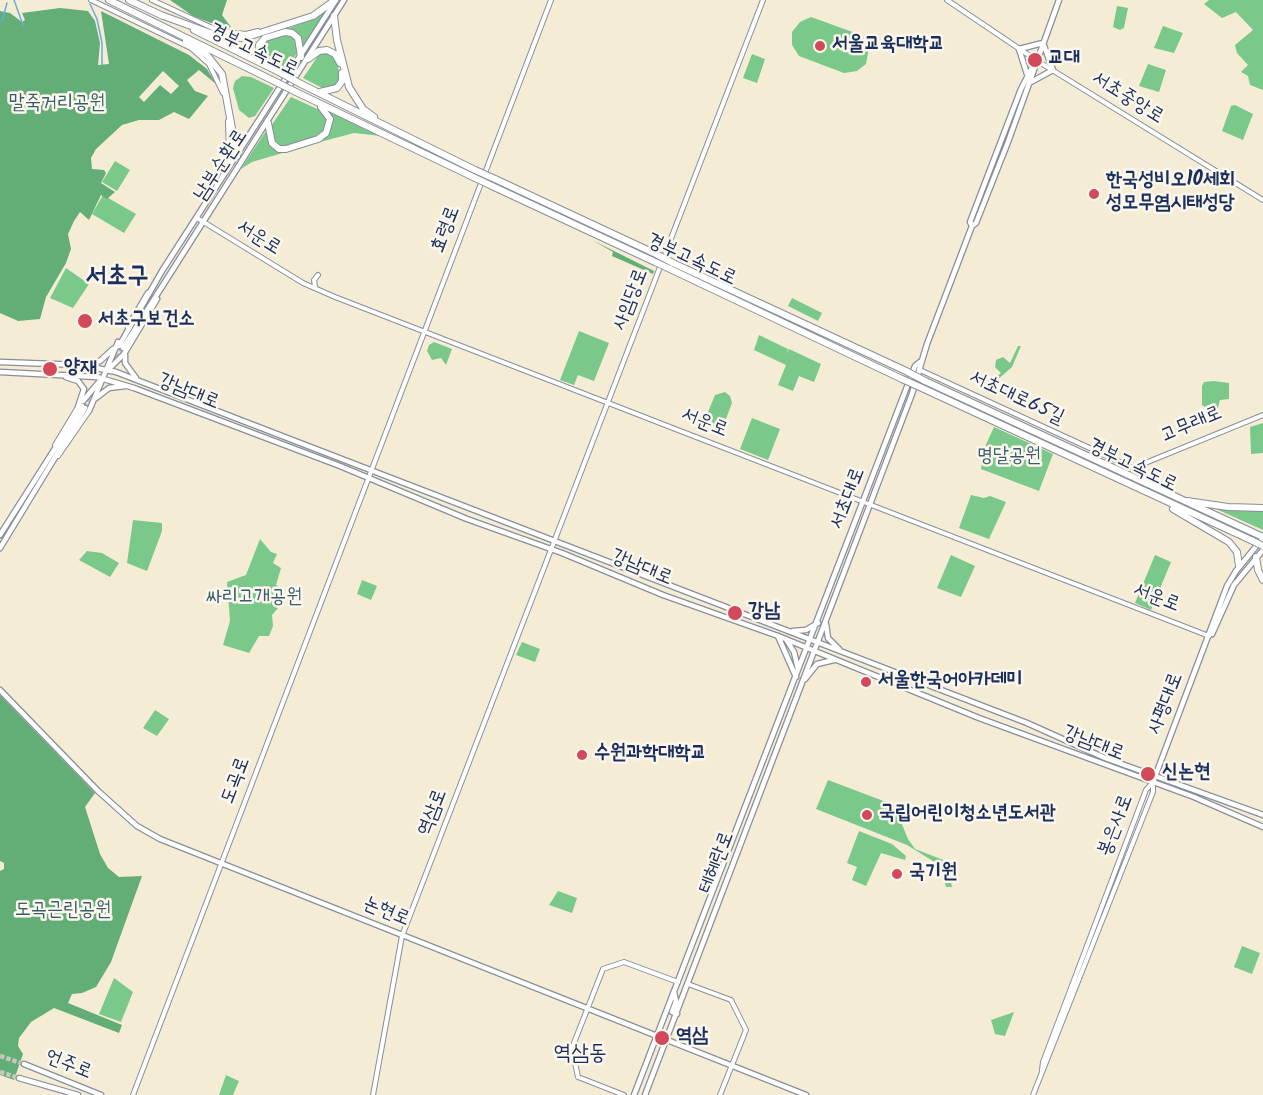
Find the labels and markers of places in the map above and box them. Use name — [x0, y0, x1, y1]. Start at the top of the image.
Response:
place label: 서울교육대학교 — [832, 34, 945, 58]
marker: 서울교육대학교 — [813, 39, 827, 53]
place label: 교대 — [1048, 48, 1080, 72]
marker: 교대 — [1026, 51, 1044, 69]
place label: 한국성비오10세회 성모무염시태성당 — [1106, 170, 1235, 217]
marker: 한국성비오10세회 성모무염시태성당 — [1087, 187, 1101, 201]
place label: 서초구보건소 — [98, 309, 195, 333]
marker: 서초구보건소 — [76, 312, 94, 330]
place label: 양재 — [64, 357, 96, 381]
marker: 양재 — [41, 360, 59, 378]
place label: 강남 — [748, 601, 780, 625]
marker: 강남 — [726, 604, 744, 622]
place label: 서울한국어아카데미 — [878, 670, 1023, 694]
marker: 서울한국어아카데미 — [859, 675, 873, 689]
place label: 수원과학대학교 — [594, 743, 707, 767]
marker: 수원과학대학교 — [575, 748, 589, 762]
place label: 신논현 — [1162, 762, 1210, 786]
marker: 신논현 — [1139, 765, 1157, 783]
place label: 국립어린이청소년도서관 — [879, 803, 1056, 827]
marker: 국립어린이청소년도서관 — [860, 808, 874, 822]
place label: 국기원 — [909, 862, 957, 886]
marker: 국기원 — [890, 867, 904, 881]
place label: 역삼 — [676, 1026, 708, 1050]
marker: 역삼 — [653, 1029, 671, 1047]

